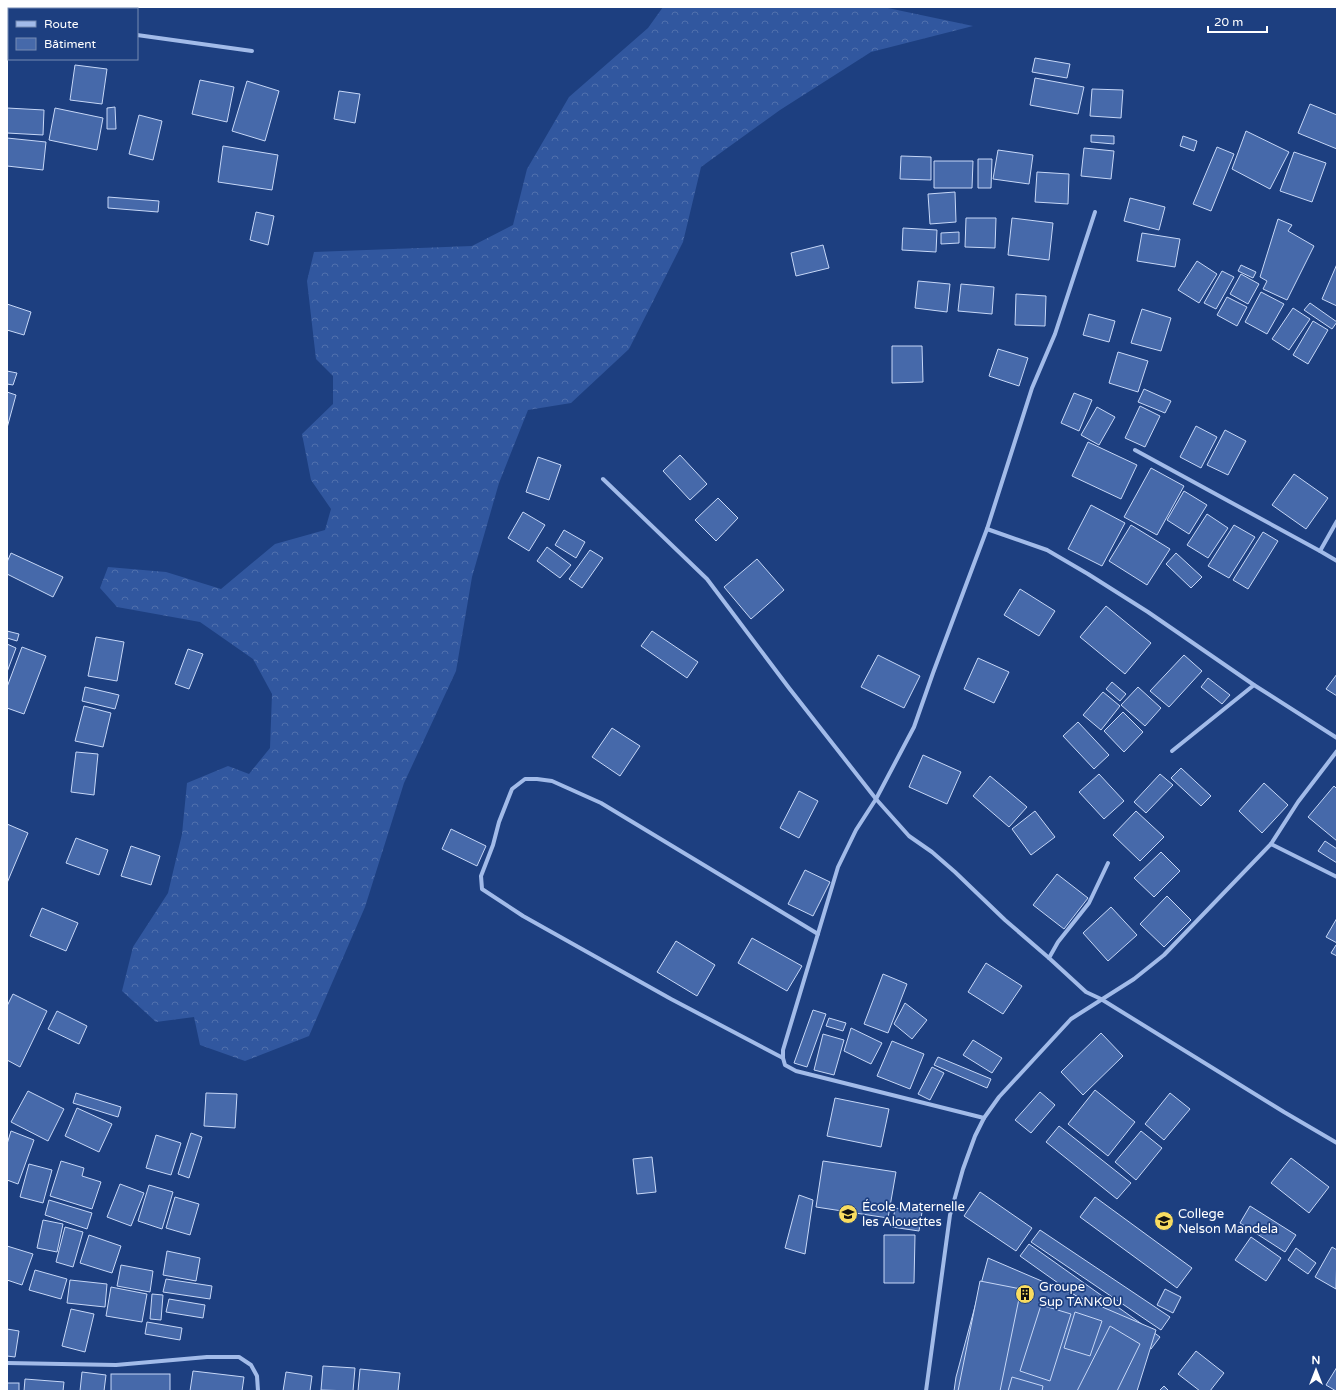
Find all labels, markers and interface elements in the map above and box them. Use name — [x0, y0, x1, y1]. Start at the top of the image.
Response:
legend — [8, 8, 138, 60]
scale bar — [1208, 8, 1267, 34]
text: 20 m — [1214, 15, 1243, 29]
text: Route — [44, 17, 79, 31]
text: Bâtiment — [44, 37, 96, 51]
place label: École Maternelle les Alouettes — [862, 1199, 965, 1230]
school or university icon: École Maternelle les Alouettes — [837, 1203, 859, 1225]
place label: College Nelson Mandela — [1178, 1206, 1278, 1237]
school or university icon: College Nelson Mandela — [1153, 1210, 1175, 1232]
place label: Groupe Sup TANKOU — [1039, 1279, 1122, 1310]
building icon: Groupe Sup TANKOU — [1014, 1283, 1036, 1305]
north arrow — [1296, 1350, 1336, 1390]
text: N — [1312, 1354, 1320, 1367]

